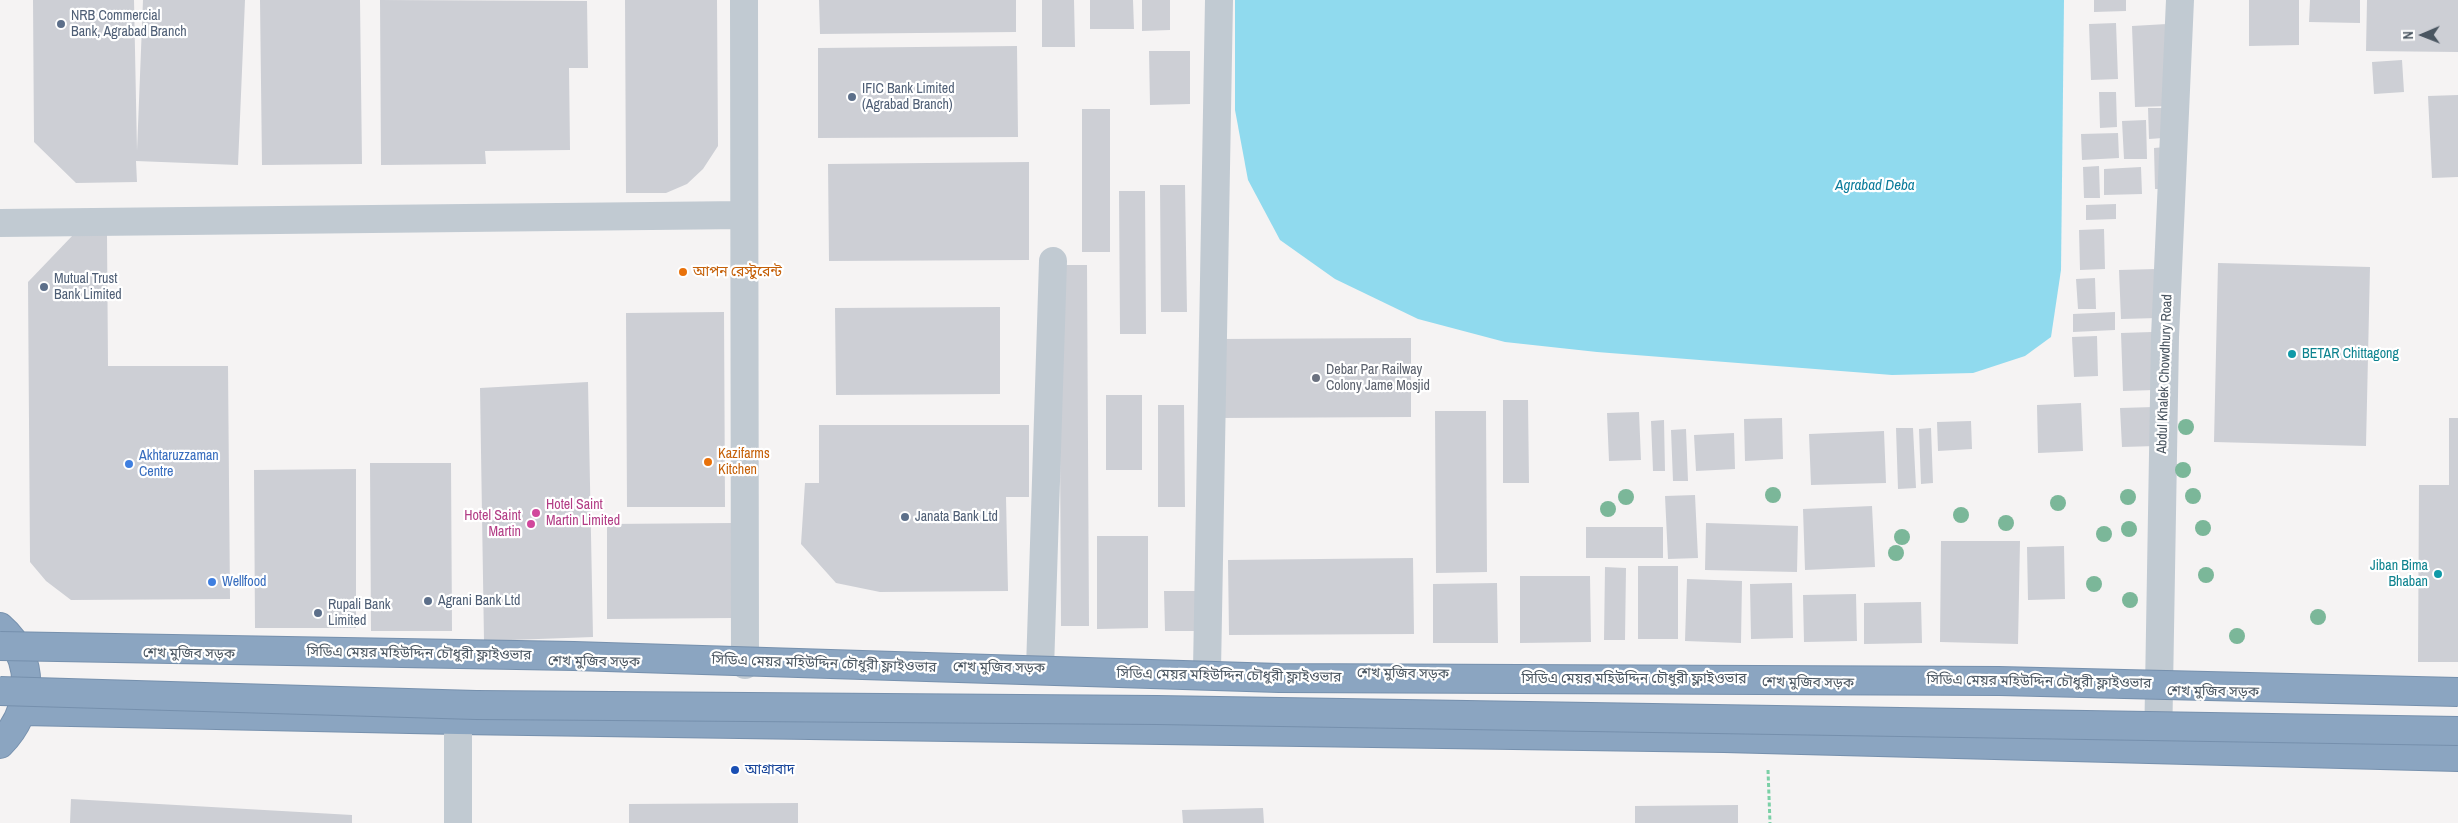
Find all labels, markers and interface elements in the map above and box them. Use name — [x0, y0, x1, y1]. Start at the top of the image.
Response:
place label: NRB Commercial Bank, Agrabad Branch — [71, 8, 187, 40]
north arrow — [2398, 10, 2448, 60]
marker: NRB Commercial Bank, Agrabad Branch — [55, 18, 67, 30]
text: N — [2399, 31, 2417, 40]
place label: IFIC Bank Limited (Agrabad Branch) — [862, 81, 955, 114]
marker: IFIC Bank Limited (Agrabad Branch) — [846, 91, 858, 103]
water label: Agrabad Deba — [1835, 177, 1915, 195]
place label: আপন রেস্টুরেন্ট — [693, 264, 782, 280]
marker: আপন রেস্টুরেন্ট — [677, 266, 689, 278]
place label: Mutual Trust Bank Limited — [54, 271, 122, 304]
marker: Mutual Trust Bank Limited — [38, 281, 50, 293]
street label: Abdul Khalek Chowdhury Road — [2154, 294, 2176, 454]
place label: BETAR Chittagong — [2302, 346, 2399, 362]
marker: BETAR Chittagong — [2286, 348, 2298, 360]
place label: Debar Par Railway Colony Jame Mosjid — [1326, 362, 1430, 394]
marker: Debar Par Railway Colony Jame Mosjid — [1310, 372, 1322, 384]
place label: Kazifarms Kitchen — [718, 446, 770, 478]
place label: Akhtaruzzaman Centre — [139, 448, 219, 481]
marker: Kazifarms Kitchen — [702, 456, 714, 468]
marker: Akhtaruzzaman Centre — [123, 458, 135, 470]
place label: Hotel Saint Martin Limited — [546, 497, 620, 530]
marker: Hotel Saint Martin Limited — [530, 507, 542, 519]
place label: Hotel Saint Martin — [464, 508, 521, 540]
place label: Janata Bank Ltd — [915, 509, 998, 525]
marker: Janata Bank Ltd — [899, 511, 911, 523]
marker: Hotel Saint Martin — [525, 518, 537, 530]
place label: Jiban Bima Bhaban — [2370, 558, 2428, 590]
marker: Jiban Bima Bhaban — [2432, 568, 2444, 580]
place label: Wellfood — [222, 574, 266, 590]
marker: Wellfood — [206, 576, 218, 588]
place label: Agrani Bank Ltd — [438, 593, 520, 609]
marker: Agrani Bank Ltd — [422, 595, 434, 607]
place label: Rupali Bank Limited — [328, 597, 391, 630]
marker: Rupali Bank Limited — [312, 607, 324, 619]
street label: সিডিএ মেয়র মহিউদ্দিন চৌধুরী ফ্লাইওভার — [306, 644, 532, 664]
street label: শেখ মুজিব সড়ক — [143, 645, 235, 663]
street label: সিডিএ মেয়র মহিউদ্দিন চৌধুরী ফ্লাইওভার — [711, 652, 937, 676]
street label: শেখ মুজিব সড়ক — [548, 653, 640, 671]
street label: শেখ মুজিব সড়ক — [953, 659, 1045, 677]
street label: শেখ মুজিব সড়ক — [1357, 665, 1449, 683]
street label: সিডিএ মেয়র মহিউদ্দিন চৌধুরী ফ্লাইওভার — [1116, 666, 1342, 686]
street label: সিডিএ মেয়র মহিউদ্দিন চৌধুরী ফ্লাইওভার — [1522, 671, 1746, 687]
street label: সিডিএ মেয়র মহিউদ্দিন চৌধুরী ফ্লাইওভার — [1926, 672, 2152, 692]
street label: শেখ মুজিব সড়ক — [1762, 674, 1854, 692]
street label: শেখ মুজিব সড়ক — [2167, 683, 2259, 701]
place label: আগ্রাবাদ — [745, 762, 794, 778]
marker: আগ্রাবাদ — [729, 764, 741, 776]

